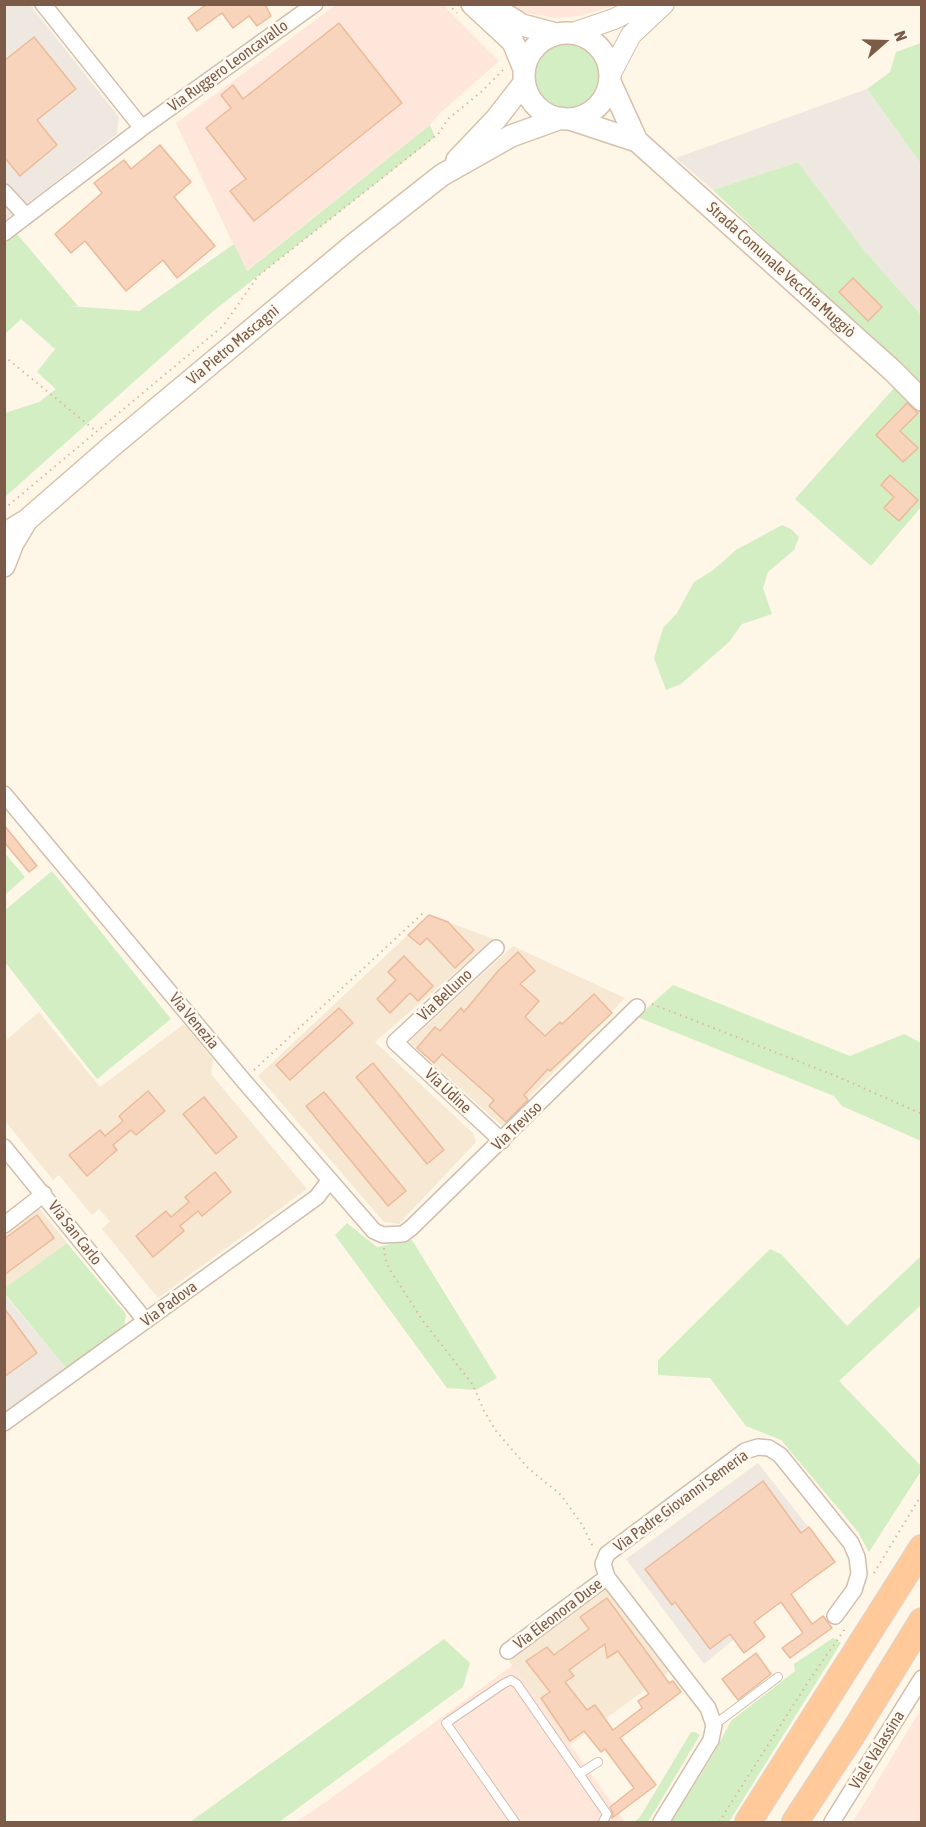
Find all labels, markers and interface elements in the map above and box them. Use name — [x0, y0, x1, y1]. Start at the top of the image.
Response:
north arrow — [854, 12, 914, 72]
street label: Via Ruggero Leoncavallo — [164, 16, 292, 116]
text: N — [891, 28, 911, 43]
street label: Strada Comunale Vecchia Muggiò — [703, 198, 859, 342]
street label: Via Pietro Mascagni — [183, 301, 283, 389]
street label: Via Belluno — [414, 965, 476, 1025]
street label: Via Venezia — [165, 989, 223, 1053]
street label: Via Udine — [421, 1065, 475, 1117]
street label: Via Treviso — [488, 1097, 546, 1155]
street label: Via San Carlo — [44, 1197, 106, 1269]
street label: Via Padova — [137, 1277, 201, 1331]
street label: Via Padre Giovanni Semeria — [610, 1446, 752, 1556]
street label: Via Eleonora Duse — [510, 1575, 606, 1653]
street label: Viale Valassina — [845, 1707, 909, 1793]

